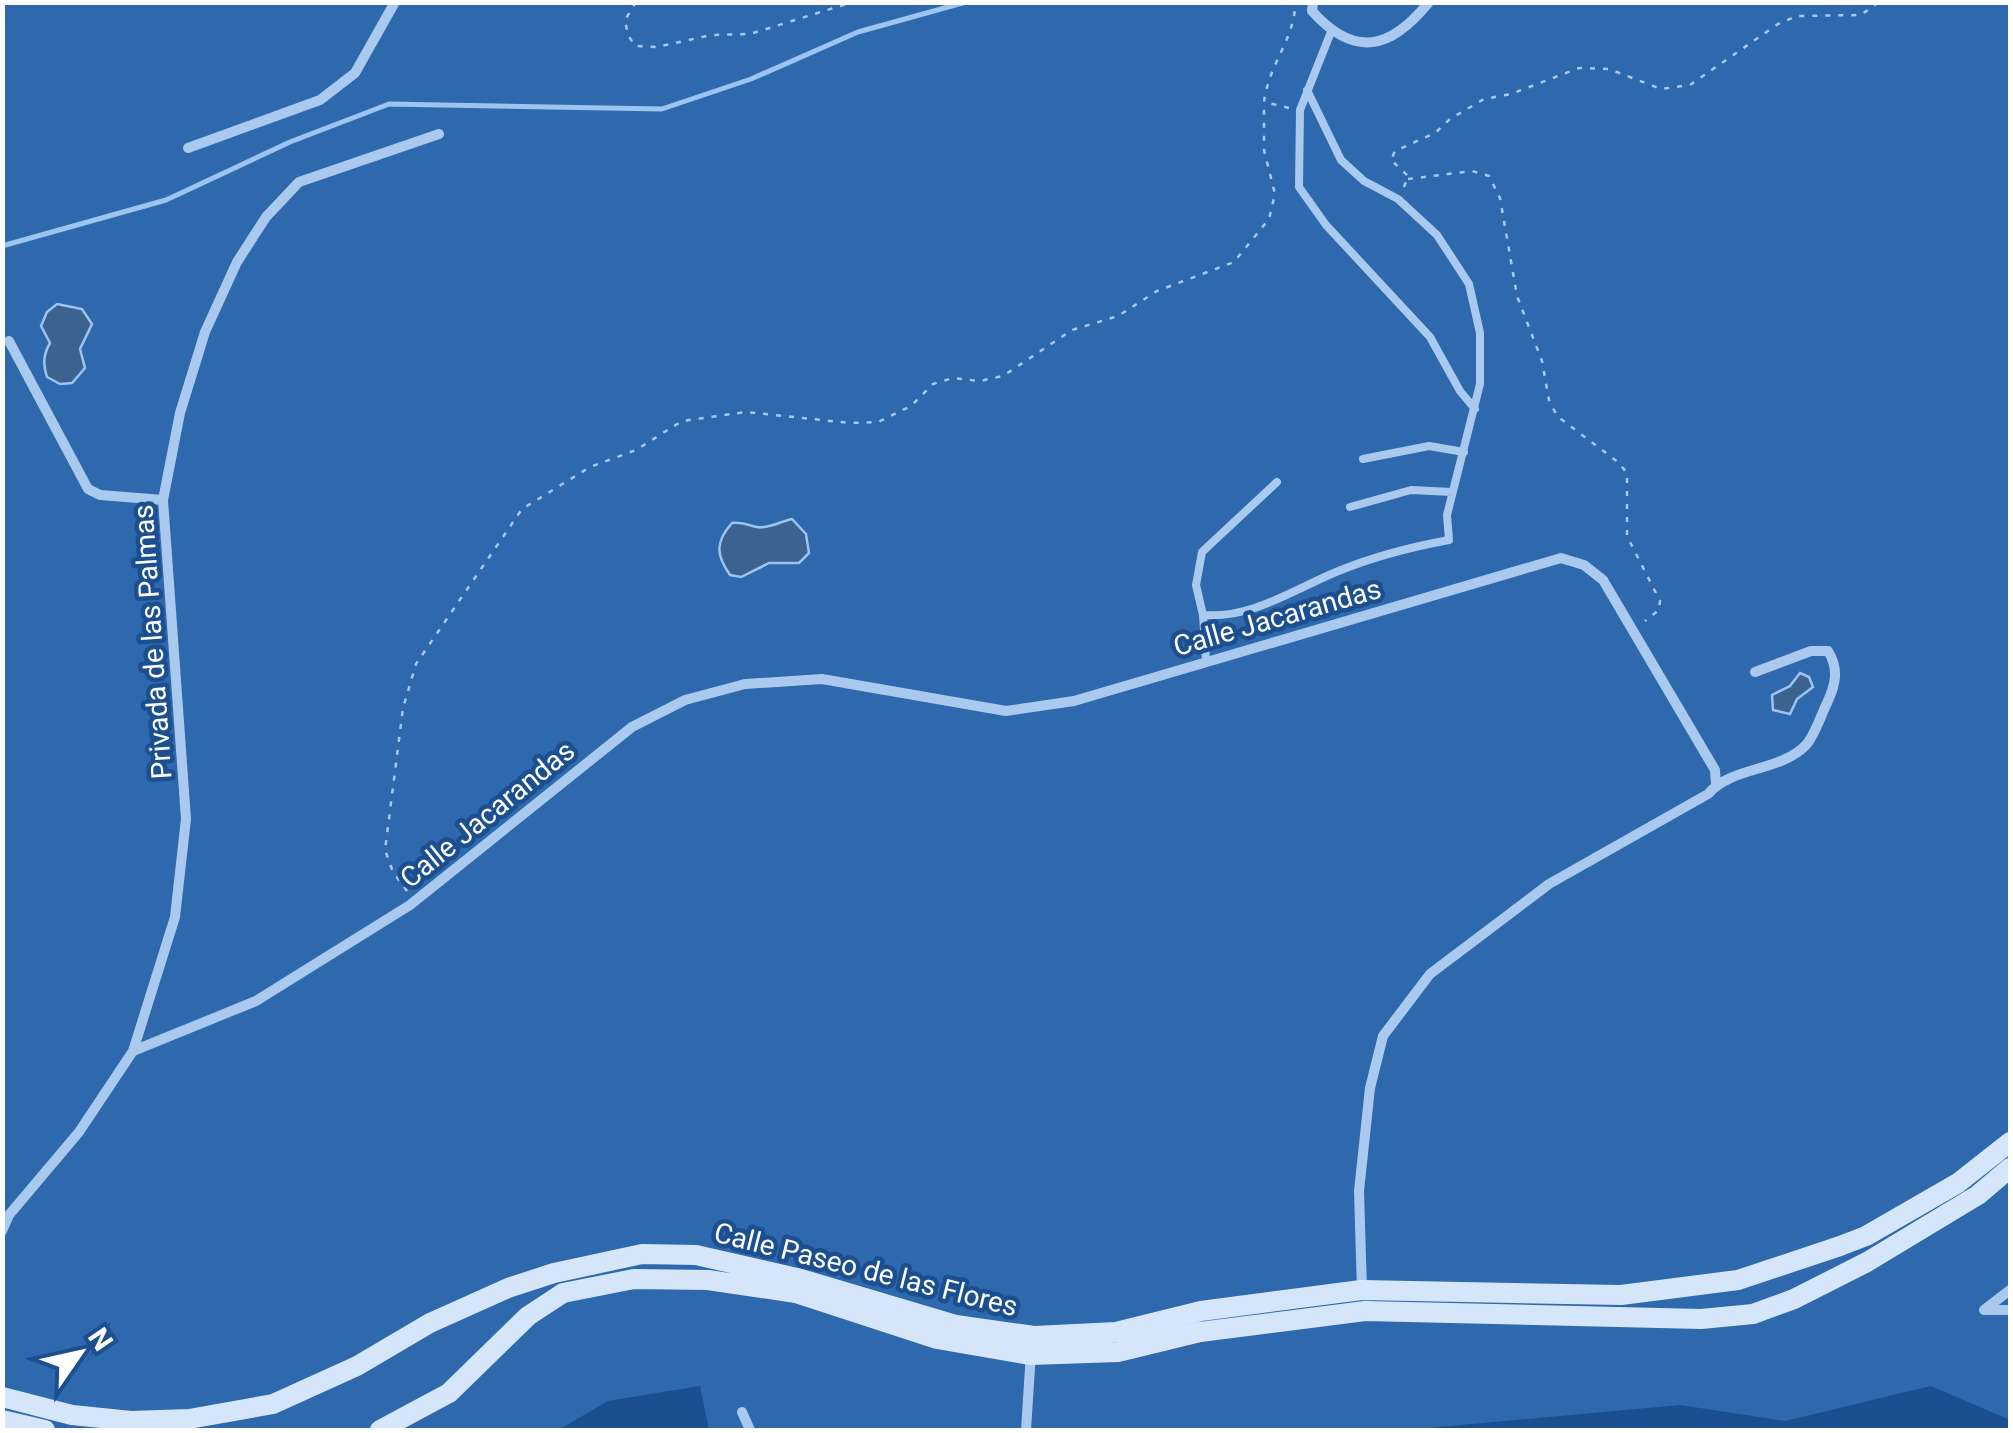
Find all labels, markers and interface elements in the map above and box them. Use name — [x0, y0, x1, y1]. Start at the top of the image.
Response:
street label: Privada de las Palmas — [126, 503, 179, 780]
street label: Calle Jacarandas — [1169, 572, 1385, 663]
street label: Calle Jacarandas — [394, 734, 581, 895]
street label: Calle Paseo de las Flores — [711, 1216, 1021, 1323]
north arrow — [30, 1303, 130, 1403]
text: N — [81, 1322, 120, 1357]

